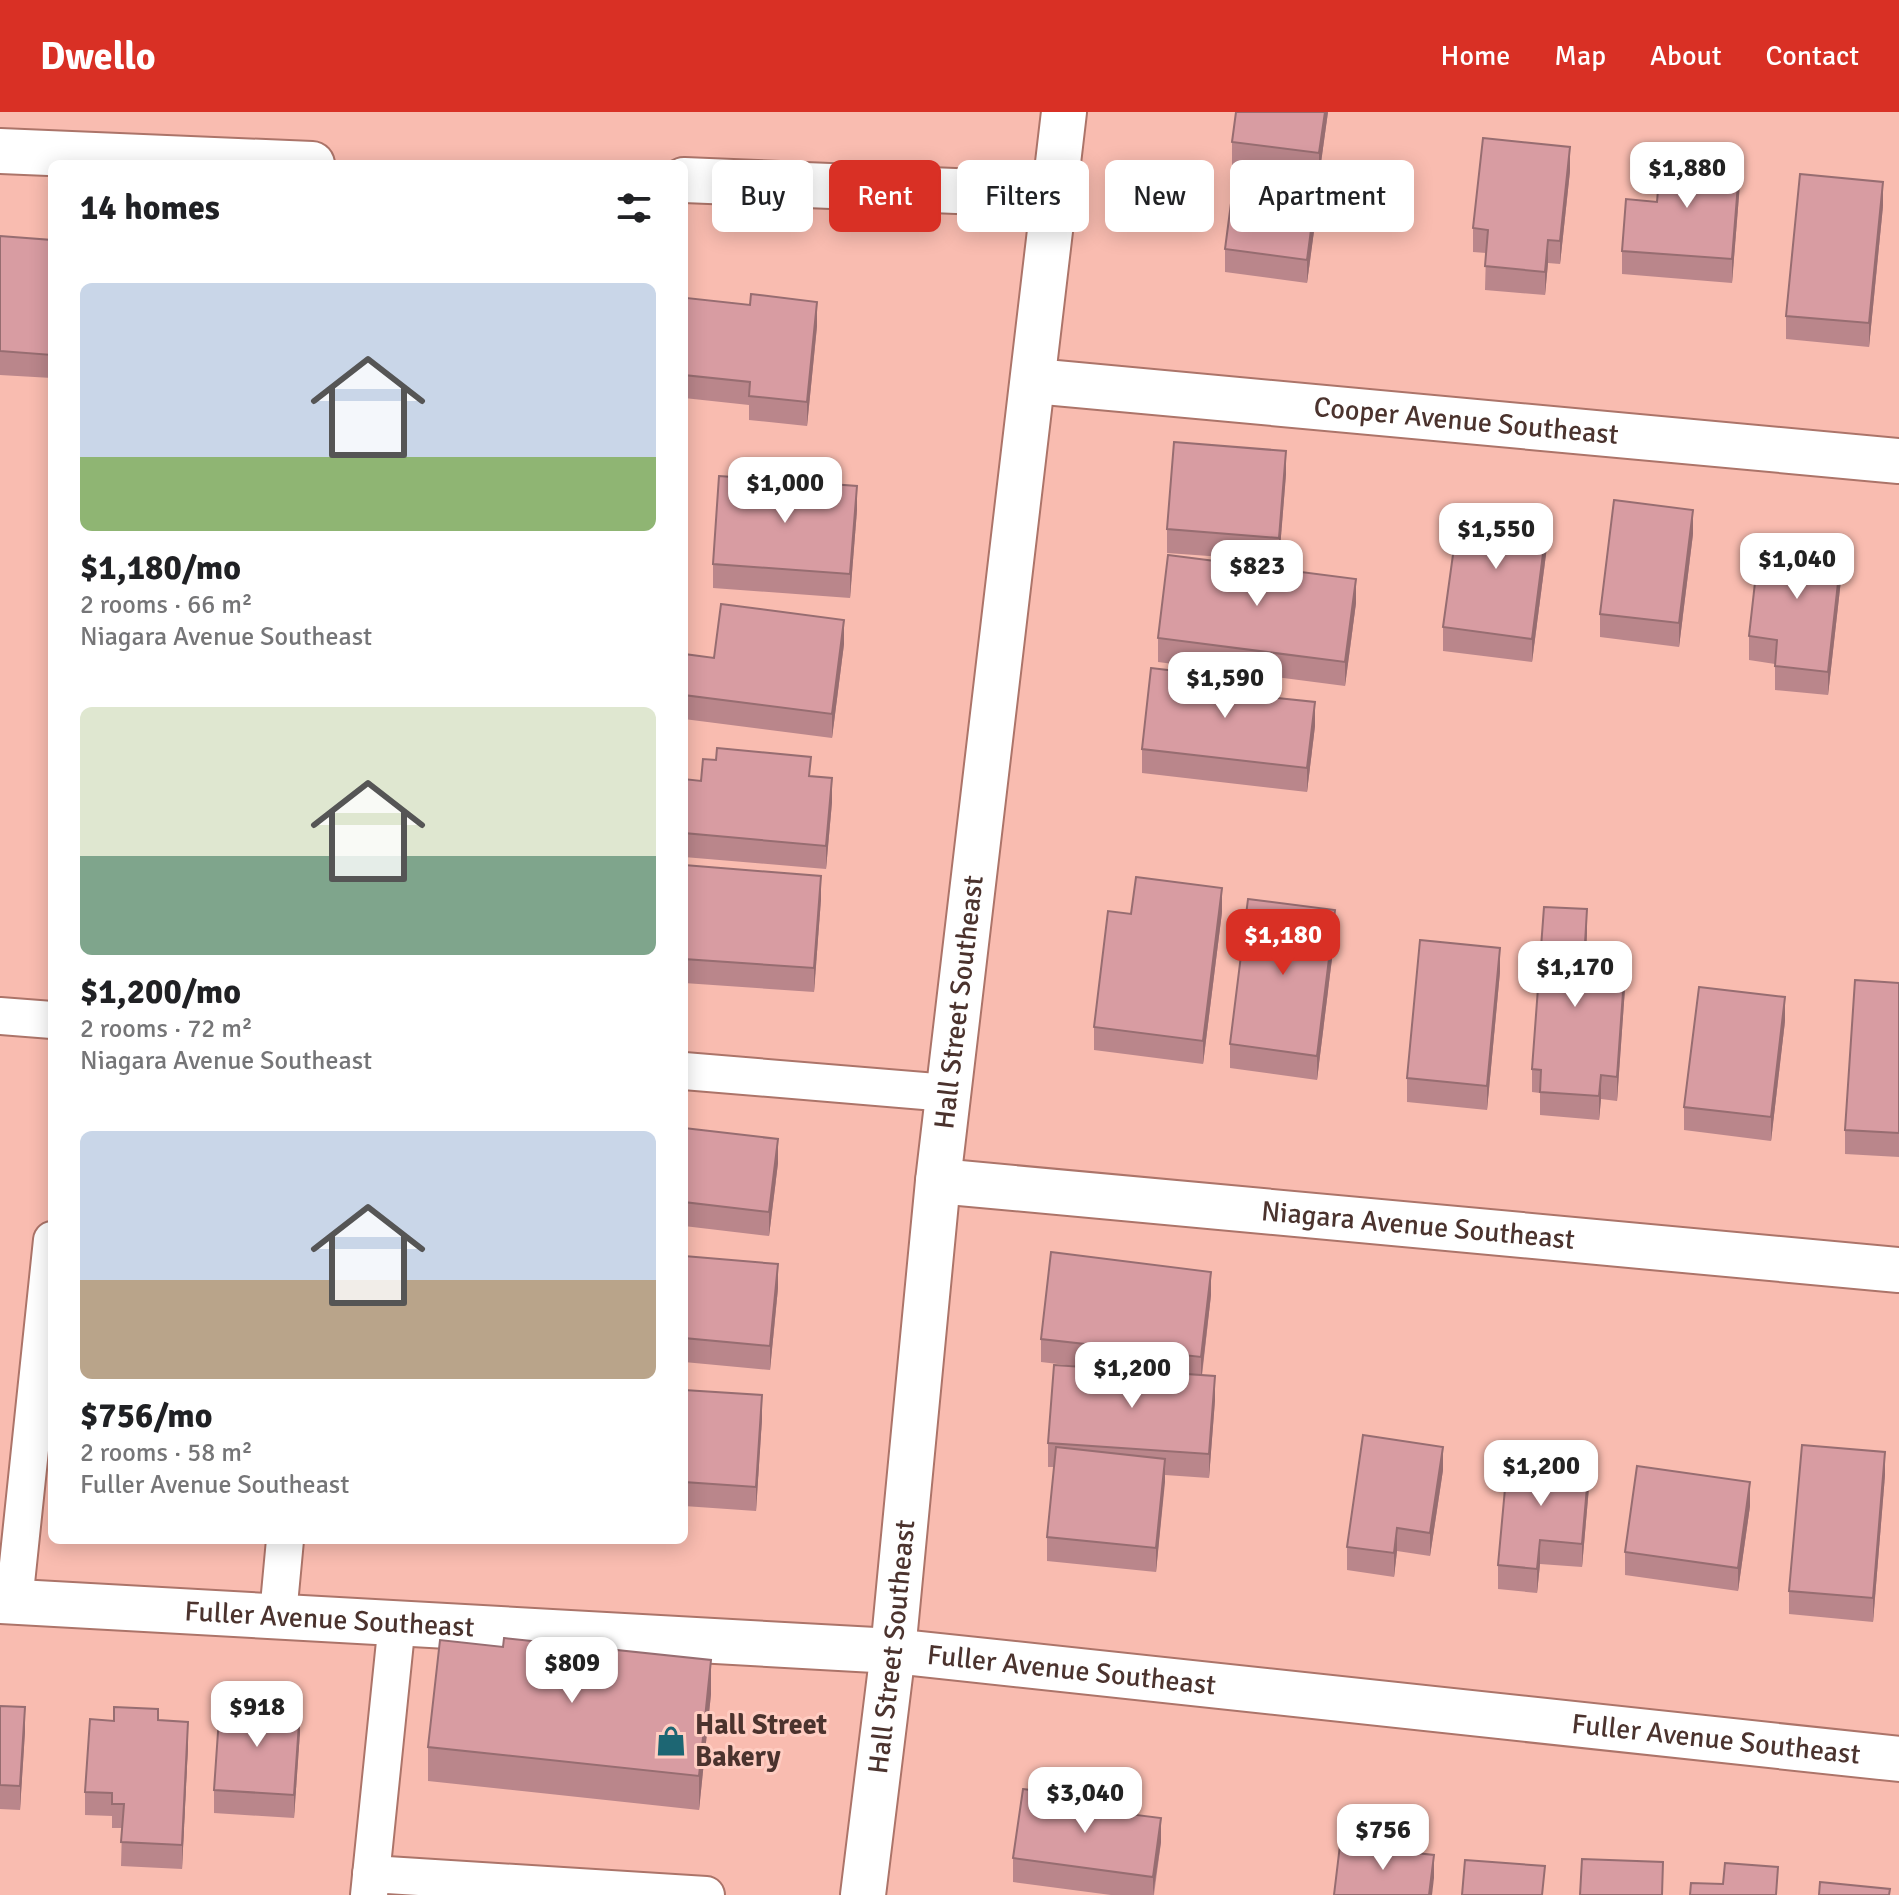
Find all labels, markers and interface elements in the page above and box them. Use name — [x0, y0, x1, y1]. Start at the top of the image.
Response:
text: Dwello — [40, 33, 156, 80]
text: Home — [1441, 39, 1510, 73]
text: Map — [1554, 39, 1606, 73]
text: About — [1650, 39, 1722, 73]
text: Contact — [1766, 39, 1859, 73]
pin: $1,880 — [1622, 142, 1752, 210]
text: $1,880 — [1648, 152, 1726, 184]
chip: Buy — [712, 160, 813, 232]
chip: Rent — [829, 160, 941, 232]
chip: Filters — [957, 160, 1089, 232]
chip: New — [1105, 160, 1214, 232]
chip: Apartment — [1230, 160, 1414, 232]
icon: filters — [612, 186, 656, 230]
text: 14 homes — [80, 187, 220, 229]
icon: home — [296, 335, 440, 479]
street label: Cooper Avenue Southeast — [1312, 390, 1620, 452]
pin: $1,000 — [720, 457, 850, 525]
text: $1,000 — [746, 467, 824, 499]
pin: $1,550 — [1431, 503, 1561, 571]
text: $1,550 — [1457, 513, 1535, 545]
pin: $1,040 — [1732, 533, 1862, 601]
pin: $823 — [1210, 540, 1304, 608]
text: $1,040 — [1758, 543, 1836, 575]
text: $1,180/mo — [80, 547, 241, 589]
text: $823 — [1229, 550, 1285, 582]
text: 2 rooms · 66 m² — [80, 589, 253, 621]
text: Niagara Avenue Southeast — [80, 621, 372, 653]
pin: $1,590 — [1160, 652, 1290, 720]
text: $1,590 — [1186, 662, 1264, 694]
icon: home — [296, 759, 440, 903]
street label: Hall Street Southeast — [927, 873, 991, 1131]
pin: $1,180 — [1218, 909, 1348, 977]
text: $1,180 — [1244, 919, 1322, 951]
pin: $1,170 — [1510, 941, 1640, 1009]
text: $1,170 — [1536, 951, 1614, 983]
text: $1,200/mo — [80, 971, 241, 1013]
text: 2 rooms · 72 m² — [80, 1013, 253, 1045]
text: Niagara Avenue Southeast — [80, 1045, 372, 1077]
icon: home — [296, 1183, 440, 1327]
street label: Niagara Avenue Southeast — [1260, 1194, 1576, 1257]
pin: $1,200 — [1067, 1342, 1197, 1410]
text: $1,200 — [1093, 1352, 1171, 1384]
text: $756/mo — [80, 1395, 213, 1437]
text: 2 rooms · 58 m² — [80, 1437, 253, 1469]
pin: $1,200 — [1476, 1440, 1606, 1508]
text: $1,200 — [1502, 1450, 1580, 1482]
text: Fuller Avenue Southeast — [80, 1469, 349, 1501]
street label: Hall Street Southeast — [861, 1518, 923, 1776]
street label: Fuller Avenue Southeast — [184, 1594, 475, 1645]
pin: $809 — [525, 1637, 619, 1705]
street label: Fuller Avenue Southeast — [926, 1638, 1218, 1703]
text: $809 — [544, 1647, 600, 1679]
pin: $918 — [210, 1681, 304, 1749]
text: $918 — [229, 1691, 285, 1723]
street label: Fuller Avenue Southeast — [1570, 1707, 1862, 1772]
place label: Hall Street Bakery — [695, 1708, 828, 1774]
shop icon: Hall Street Bakery — [654, 1724, 688, 1758]
pin: $3,040 — [1020, 1767, 1150, 1835]
text: $3,040 — [1046, 1777, 1124, 1809]
pin: $756 — [1336, 1804, 1430, 1872]
text: $756 — [1355, 1814, 1411, 1846]

